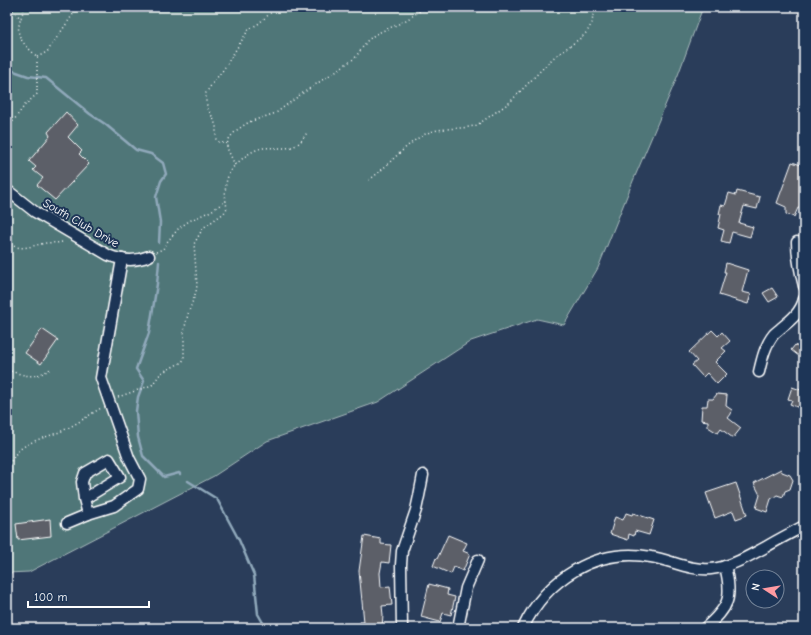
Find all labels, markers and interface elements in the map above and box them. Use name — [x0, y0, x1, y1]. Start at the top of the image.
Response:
street label: South Club Drive — [41, 196, 121, 250]
north arrow — [745, 569, 785, 609]
text: N — [749, 582, 763, 592]
scale bar — [28, 583, 149, 609]
text: 100 m — [34, 590, 67, 604]

